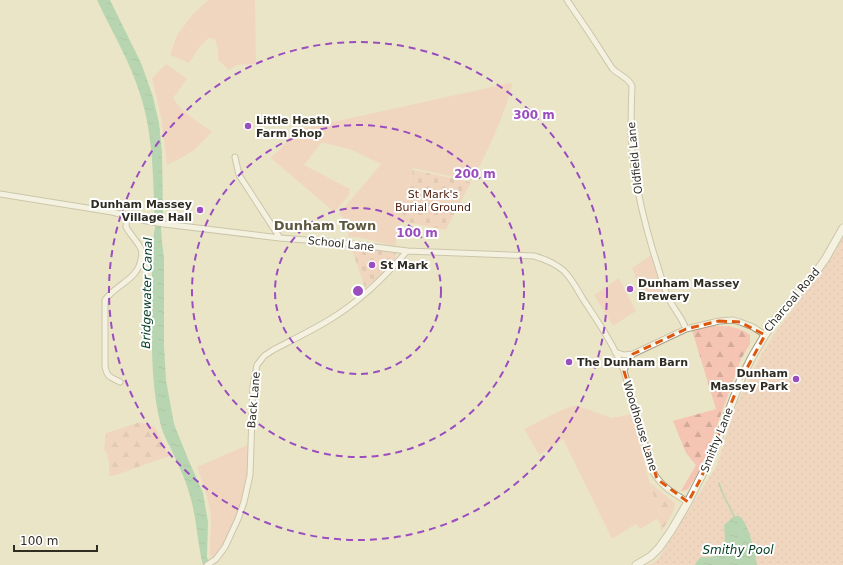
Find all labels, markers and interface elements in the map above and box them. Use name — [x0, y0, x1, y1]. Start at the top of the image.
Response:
text: 300 m — [513, 108, 555, 122]
place label: Little Heath Farm Shop — [256, 114, 330, 140]
marker: Little Heath Farm Shop — [243, 121, 253, 131]
street label: Oldfield Lane — [625, 121, 645, 195]
text: 200 m — [454, 167, 496, 181]
park label: St Mark's Burial Ground — [395, 188, 471, 214]
place label: Dunham Massey Village Hall — [91, 198, 192, 224]
marker: Dunham Massey Village Hall — [195, 205, 205, 215]
district label: Dunham Town — [274, 218, 376, 233]
text: 100 m — [396, 226, 438, 240]
street label: School Lane — [307, 234, 375, 254]
water label: Bridgewater Canal — [139, 237, 155, 349]
place label: St Mark — [380, 259, 429, 272]
marker: St Mark — [367, 260, 377, 270]
street label: Charcoal Road — [762, 265, 822, 335]
place label: Dunham Massey Brewery — [638, 277, 739, 303]
centre of rings — [351, 284, 365, 298]
marker: Dunham Massey Brewery — [625, 284, 635, 294]
place label: The Dunham Barn — [577, 356, 688, 369]
marker: The Dunham Barn — [564, 357, 574, 367]
place label: Dunham Massey Park — [710, 367, 789, 393]
street label: Back Lane — [245, 371, 263, 429]
marker: Dunham Massey Park — [791, 374, 801, 384]
street label: Woodhouse Lane — [620, 379, 660, 473]
street label: Smithy Lane — [698, 406, 736, 474]
scale bar — [14, 527, 97, 553]
text: 100 m — [20, 534, 58, 548]
water label: Smithy Pool — [702, 543, 774, 557]

